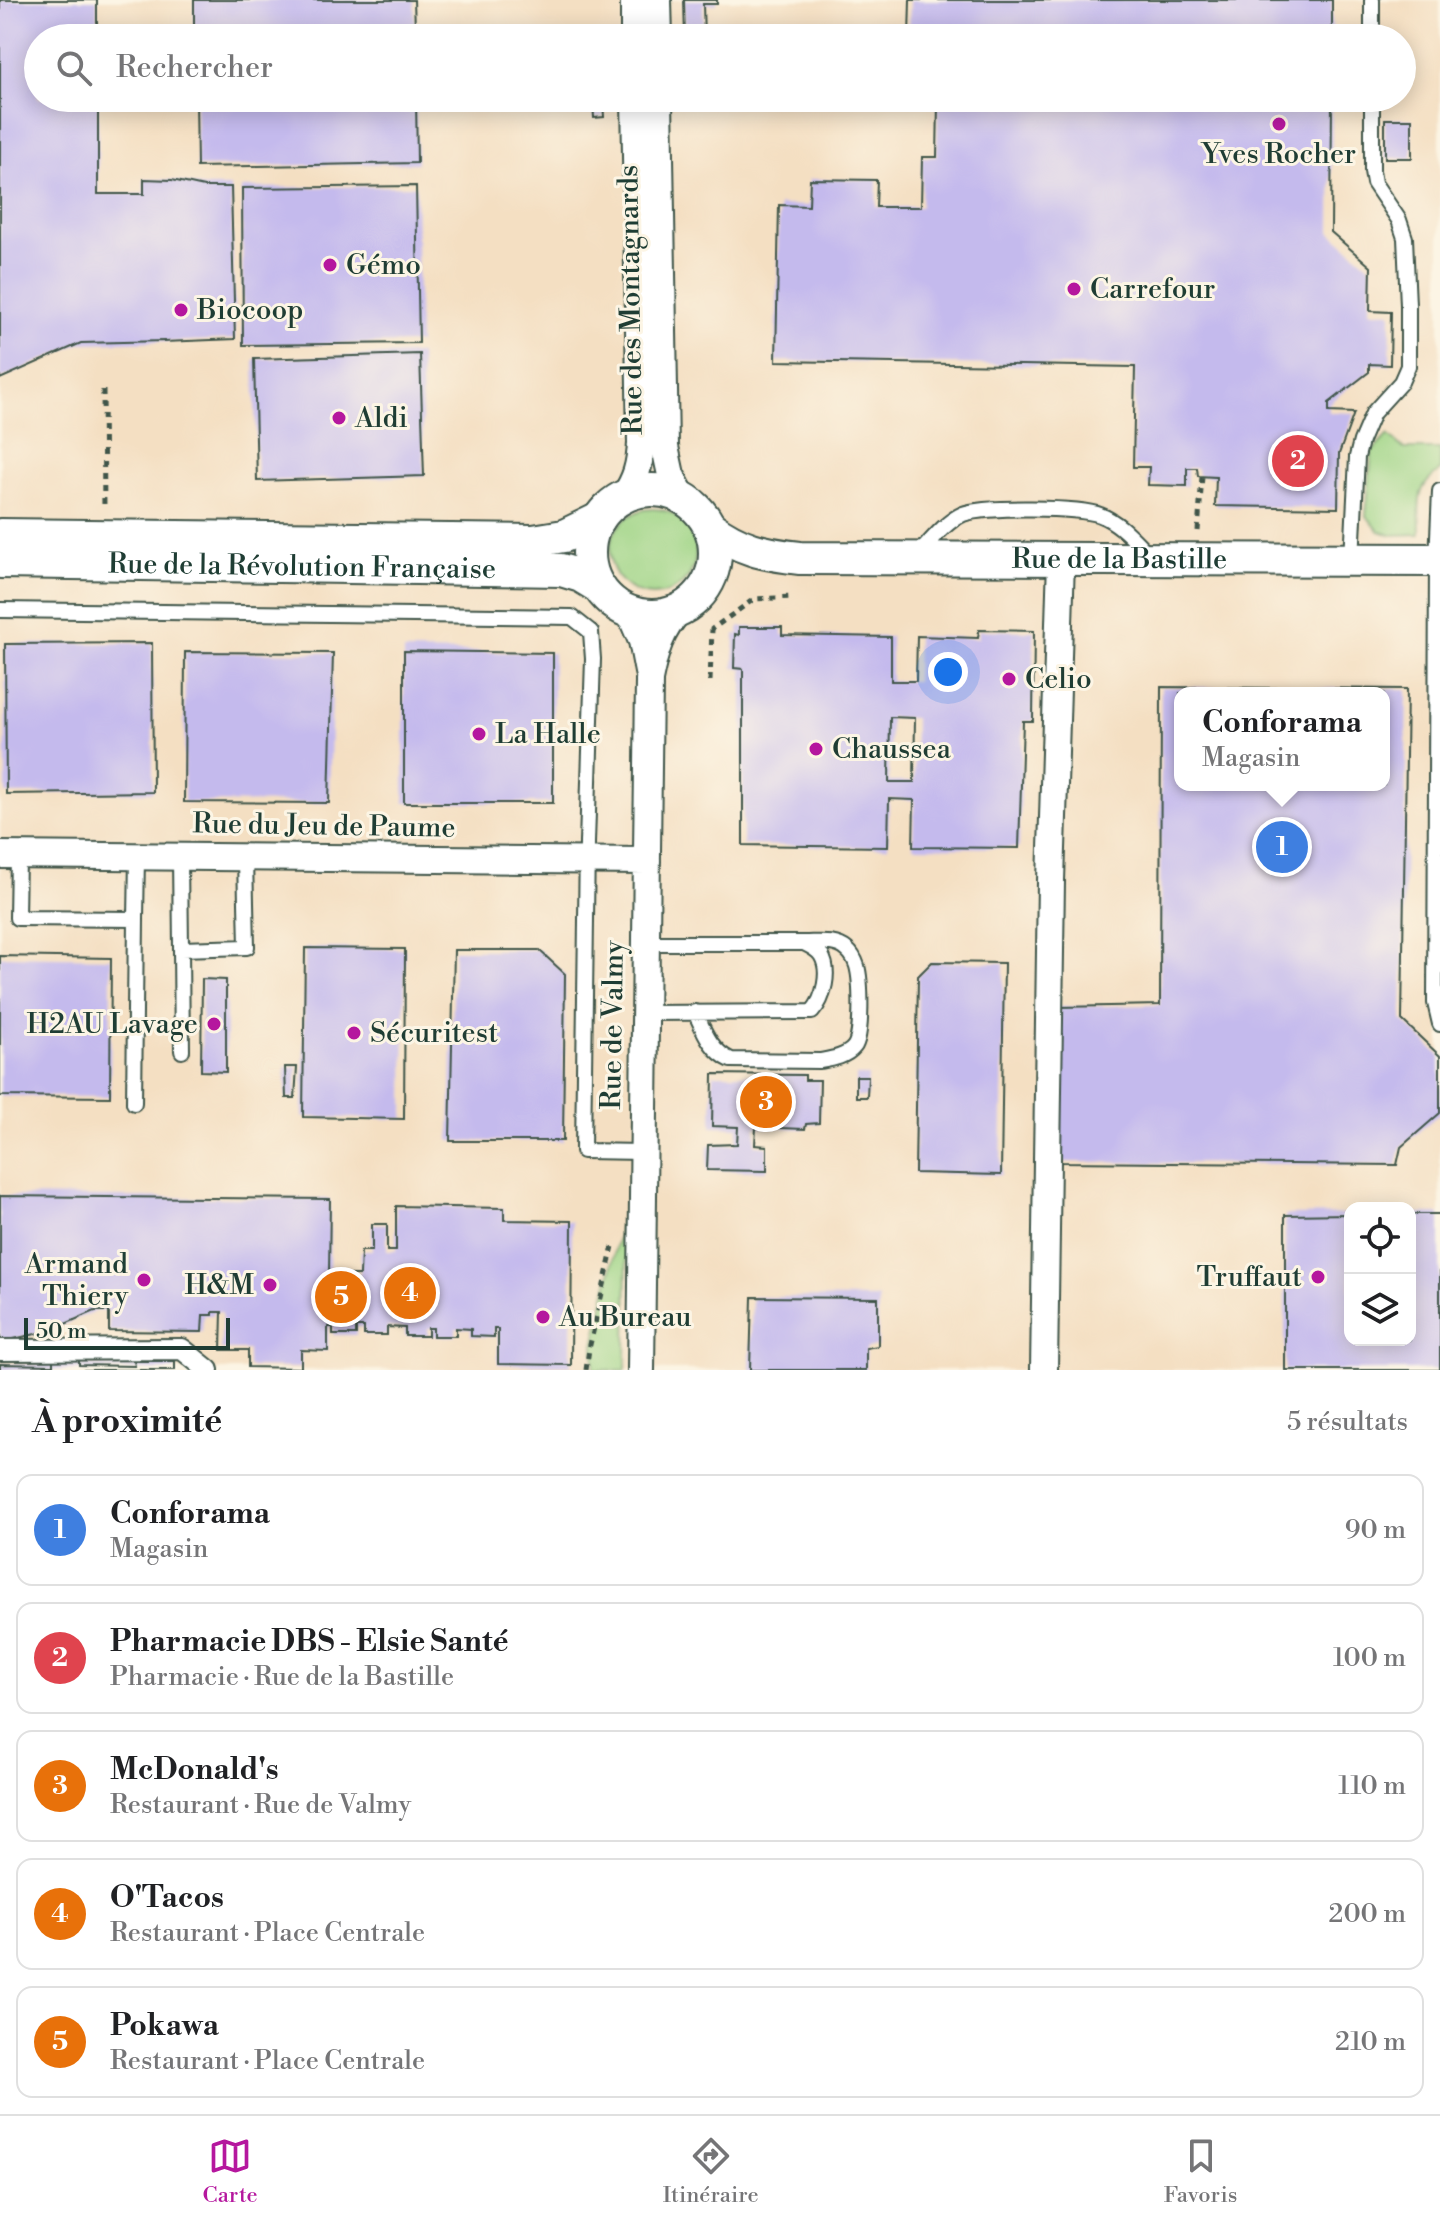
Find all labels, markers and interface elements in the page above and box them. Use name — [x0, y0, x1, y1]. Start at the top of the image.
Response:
search box — [24, 24, 1416, 112]
icon: search — [52, 46, 96, 90]
text: Rechercher — [116, 49, 273, 87]
marker: Yves Rocher — [1270, 115, 1288, 133]
place label: Yves Rocher — [1200, 137, 1356, 172]
street label: Rue des Montagnards — [611, 165, 651, 435]
place label: Gémo — [346, 248, 421, 283]
marker: Gémo — [321, 256, 339, 274]
place label: Carrefour — [1090, 272, 1215, 307]
marker: Carrefour — [1065, 280, 1083, 298]
place label: Biocoop — [196, 293, 303, 328]
marker: Biocoop — [172, 301, 190, 319]
place label: Aldi — [354, 401, 408, 436]
marker: Aldi — [330, 409, 348, 427]
pin: 2 — [1272, 431, 1324, 491]
street label: Rue de la Bastille — [1012, 541, 1227, 577]
street label: Rue de la Révolution Française — [108, 546, 496, 587]
your location — [928, 652, 968, 692]
place label: Celio — [1025, 662, 1092, 697]
marker: Celio — [1000, 670, 1018, 688]
popup — [1174, 687, 1390, 791]
text: Conforama — [1202, 704, 1362, 742]
place label: La Halle — [495, 717, 601, 752]
marker: La Halle — [470, 725, 488, 743]
place label: Chaussea — [832, 732, 952, 767]
marker: Chaussea — [807, 740, 825, 758]
text: Magasin — [1202, 742, 1300, 774]
street label: Rue du Jeu de Paume — [192, 806, 456, 846]
pin: 1 — [1256, 817, 1308, 877]
street label: Rue de Valmy — [594, 940, 632, 1110]
place label: H2AU Lavage — [27, 1007, 198, 1042]
marker: H2AU Lavage — [205, 1015, 223, 1033]
place label: Sécuritest — [370, 1016, 498, 1051]
marker: Sécuritest — [345, 1024, 363, 1042]
pin: 3 — [740, 1072, 792, 1132]
map controls — [1344, 1202, 1416, 1346]
button: locate — [1344, 1202, 1416, 1274]
place label: Armand Thiery — [24, 1247, 128, 1314]
place label: Truffaut — [1197, 1260, 1302, 1295]
pin: 4 — [384, 1263, 436, 1323]
pin: 5 — [315, 1267, 367, 1327]
place label: H&M — [184, 1268, 254, 1303]
marker: Truffaut — [1309, 1268, 1327, 1286]
marker: Armand Thiery — [135, 1271, 153, 1289]
button: layers — [1344, 1274, 1416, 1346]
marker: H&M — [261, 1276, 279, 1294]
place label: Au Bureau — [558, 1300, 692, 1335]
marker: Au Bureau — [534, 1308, 552, 1326]
scale bar — [24, 1314, 230, 1350]
text: 50 m — [36, 1318, 87, 1345]
text: À proximité — [32, 1401, 222, 1443]
text: 5 résultats — [1287, 1406, 1408, 1438]
text: Conforama — [110, 1495, 270, 1533]
text: 1 — [54, 1514, 66, 1546]
text: 90 m — [1345, 1514, 1406, 1546]
text: Magasin — [110, 1533, 208, 1565]
text: Pharmacie DBS - Elsie Santé — [110, 1623, 509, 1661]
text: 2 — [52, 1642, 68, 1674]
text: 100 m — [1333, 1642, 1406, 1674]
text: Pharmacie · Rue de la Bastille — [110, 1661, 454, 1693]
text: McDonald's — [110, 1751, 279, 1789]
text: 3 — [52, 1770, 68, 1802]
text: 110 m — [1338, 1770, 1406, 1802]
text: Restaurant · Rue de Valmy — [110, 1789, 411, 1821]
text: O'Tacos — [110, 1879, 224, 1917]
text: 4 — [51, 1898, 69, 1930]
text: 200 m — [1329, 1898, 1406, 1930]
text: Restaurant · Place Centrale — [110, 1917, 425, 1949]
text: Pokawa — [110, 2007, 219, 2045]
text: 5 — [52, 2026, 68, 2058]
text: 210 m — [1335, 2026, 1406, 2058]
text: Restaurant · Place Centrale — [110, 2045, 425, 2077]
tab: Carte — [203, 2134, 258, 2209]
tab: Itinéraire — [663, 2134, 759, 2209]
tab: Favoris — [1164, 2134, 1237, 2209]

